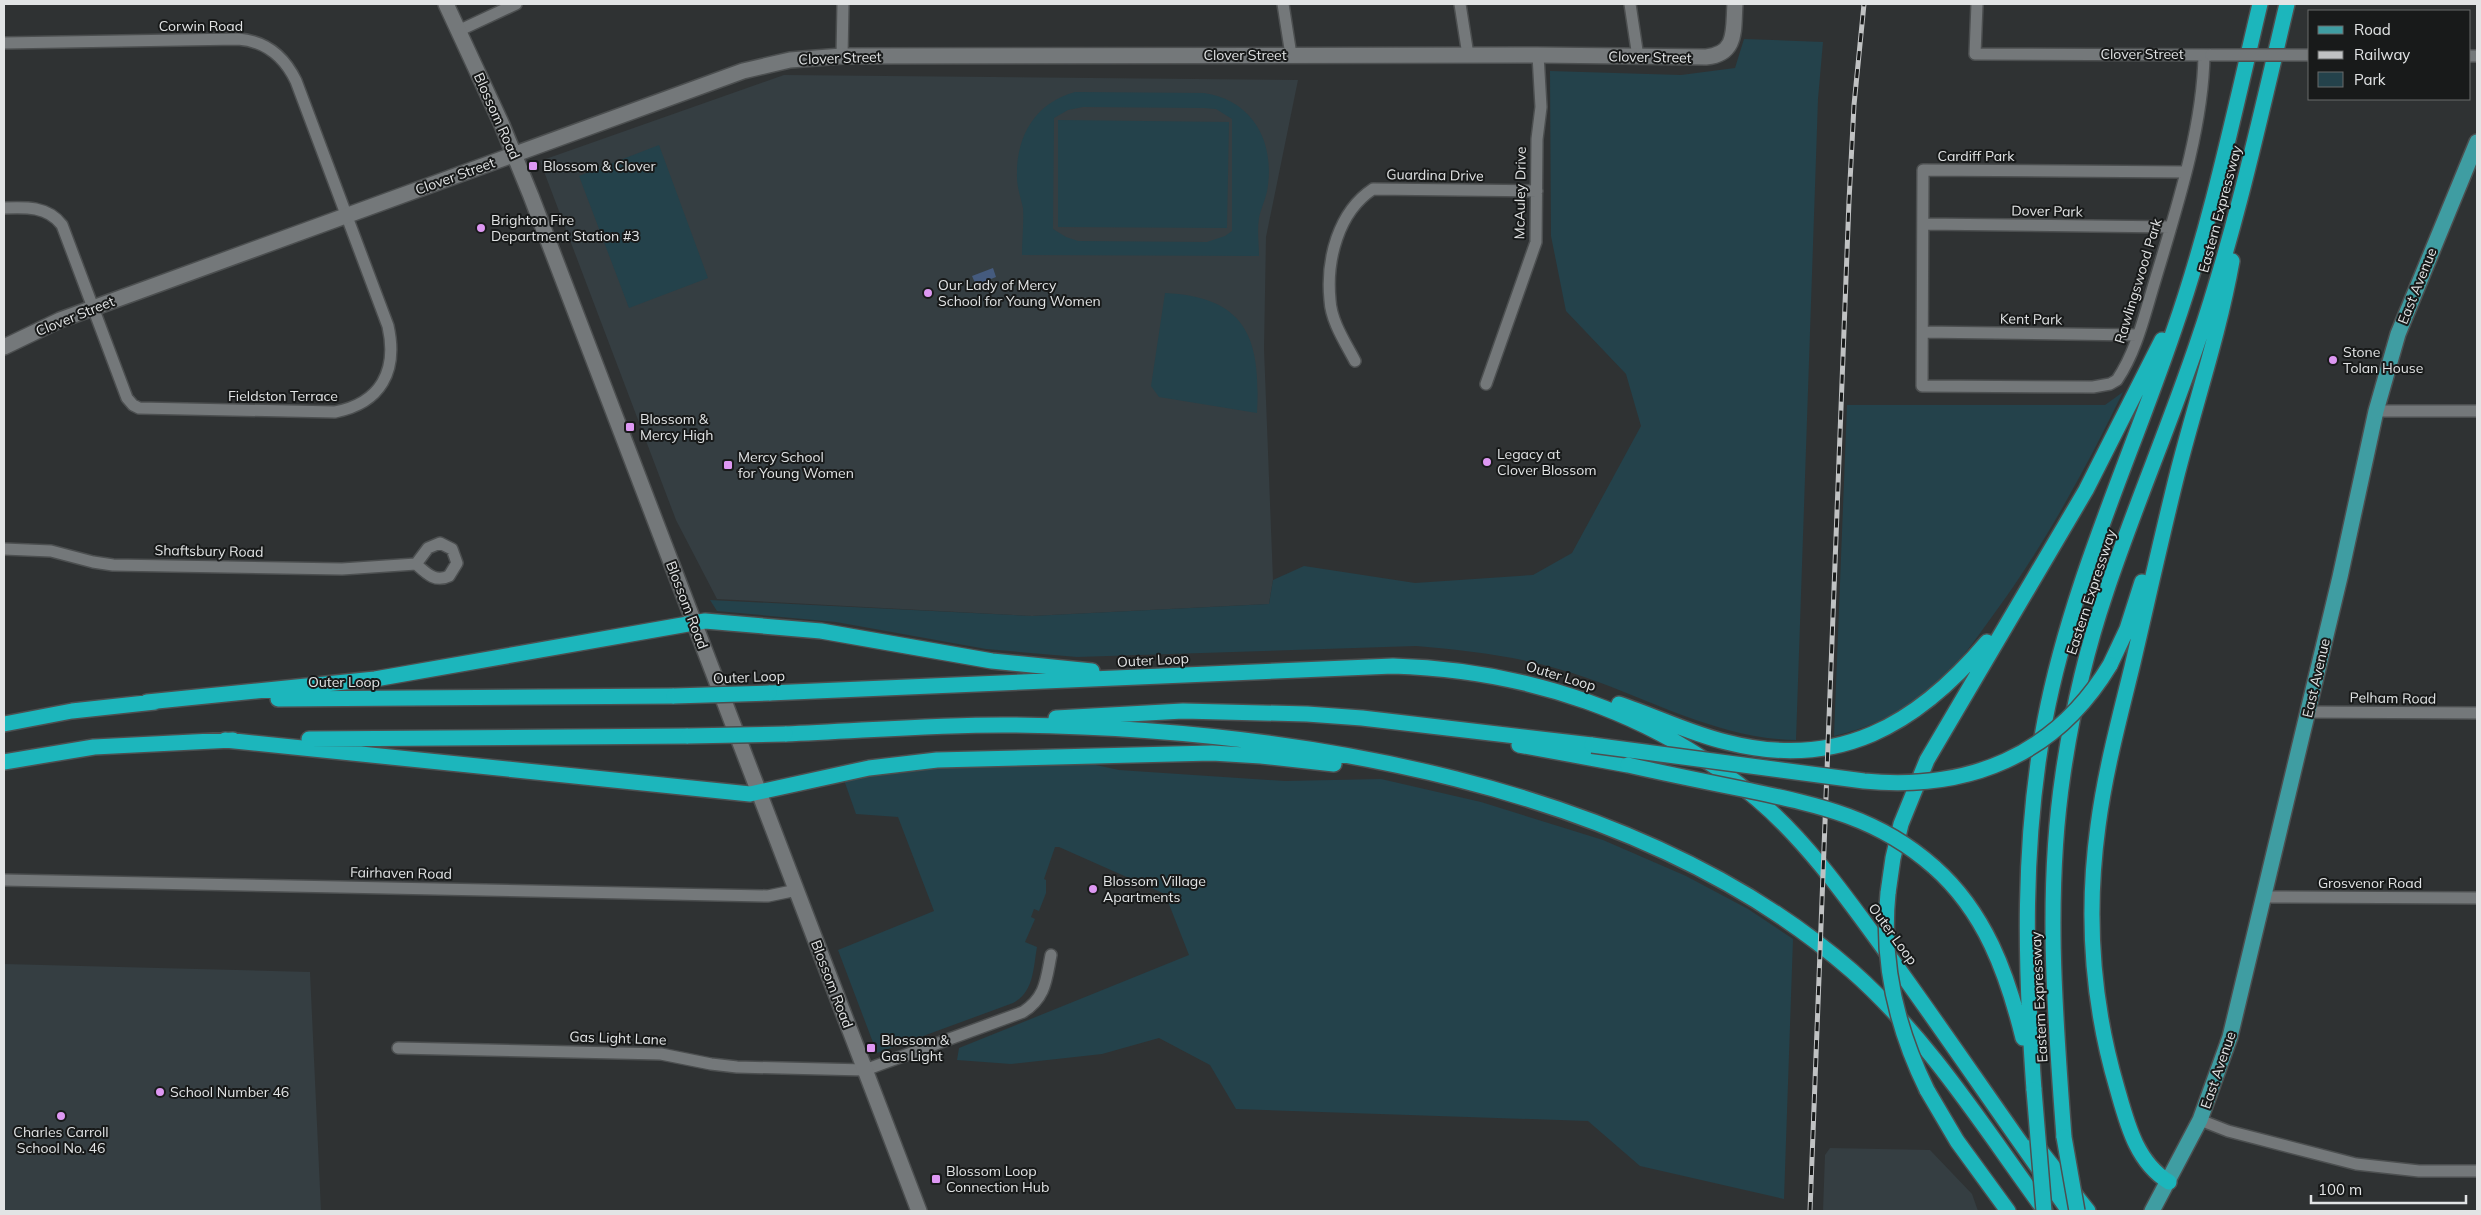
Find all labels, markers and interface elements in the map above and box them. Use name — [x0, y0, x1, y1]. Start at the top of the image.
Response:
legend — [2308, 10, 2471, 100]
street label: Corwin Road — [159, 17, 243, 35]
text: Road — [2354, 20, 2391, 39]
street label: Clover Street — [2100, 45, 2184, 63]
text: Railway — [2354, 45, 2410, 64]
street label: Clover Street — [1203, 46, 1287, 64]
street label: Clover Street — [1608, 47, 1692, 67]
street label: Clover Street — [798, 48, 882, 68]
street label: Blossom Road — [470, 70, 524, 162]
text: Park — [2354, 70, 2386, 89]
street label: Eastern Expressway — [2194, 143, 2246, 275]
street label: McAuley Drive — [1510, 146, 1530, 240]
street label: Cardiff Park — [1938, 147, 2015, 165]
street label: Clover Street — [413, 153, 497, 199]
place label: Blossom & Clover — [543, 157, 656, 175]
marker: Blossom & Clover — [527, 160, 539, 172]
street label: Guardina Drive — [1386, 165, 1484, 185]
street label: Dover Park — [2011, 201, 2084, 221]
place label: Brighton Fire Department Station #3 — [491, 211, 640, 245]
street label: Rawlingswood Park — [2110, 216, 2166, 346]
marker: Brighton Fire Department Station #3 — [475, 222, 487, 234]
street label: East Avenue — [2394, 245, 2440, 327]
place label: Our Lady of Mercy School for Young Women — [938, 276, 1101, 310]
marker: Our Lady of Mercy School for Young Women — [922, 287, 934, 299]
street label: Clover Street — [33, 292, 117, 340]
street label: Kent Park — [2000, 309, 2063, 329]
place label: Stone Tolan House — [2343, 343, 2423, 377]
marker: Stone Tolan House — [2327, 354, 2339, 366]
street label: Fieldston Terrace — [228, 387, 338, 405]
place label: Blossom & Mercy High — [640, 410, 713, 444]
marker: Blossom & Mercy High — [624, 421, 636, 433]
place label: Legacy at Clover Blossom — [1497, 445, 1597, 479]
place label: Mercy School for Young Women — [738, 448, 854, 482]
marker: Legacy at Clover Blossom — [1481, 456, 1493, 468]
marker: Mercy School for Young Women — [722, 459, 734, 471]
street label: Eastern Expressway — [2062, 526, 2120, 657]
street label: Shaftsbury Road — [154, 541, 264, 561]
street label: Blossom Road — [662, 558, 712, 652]
street label: East Avenue — [2298, 637, 2334, 719]
street label: Outer Loop — [1117, 649, 1189, 671]
street label: Outer Loop — [1524, 657, 1598, 695]
street label: Outer Loop — [713, 667, 785, 687]
street label: Outer Loop — [308, 673, 380, 691]
street label: Pelham Road — [2350, 688, 2436, 708]
street label: Fairhaven Road — [350, 863, 452, 883]
place label: Blossom Village Apartments — [1103, 872, 1206, 906]
street label: Grosvenor Road — [2318, 874, 2422, 892]
marker: Blossom Village Apartments — [1087, 883, 1099, 895]
street label: Outer Loop — [1865, 900, 1921, 968]
street label: Eastern Expressway — [2027, 931, 2051, 1063]
street label: Blossom Road — [807, 937, 857, 1031]
street label: Gas Light Lane — [569, 1027, 667, 1049]
street label: East Avenue — [2196, 1029, 2240, 1111]
place label: Blossom & Gas Light — [881, 1031, 950, 1065]
marker: Blossom & Gas Light — [865, 1042, 877, 1054]
place label: School Number 46 — [170, 1083, 289, 1101]
marker: School Number 46 — [154, 1086, 166, 1098]
marker: Charles Carroll School No. 46 — [55, 1110, 67, 1122]
place label: Charles Carroll School No. 46 — [13, 1123, 109, 1157]
place label: Blossom Loop Connection Hub — [946, 1162, 1049, 1196]
scale bar — [2311, 1172, 2466, 1204]
marker: Blossom Loop Connection Hub — [930, 1173, 942, 1185]
text: 100 m — [2318, 1180, 2362, 1199]

